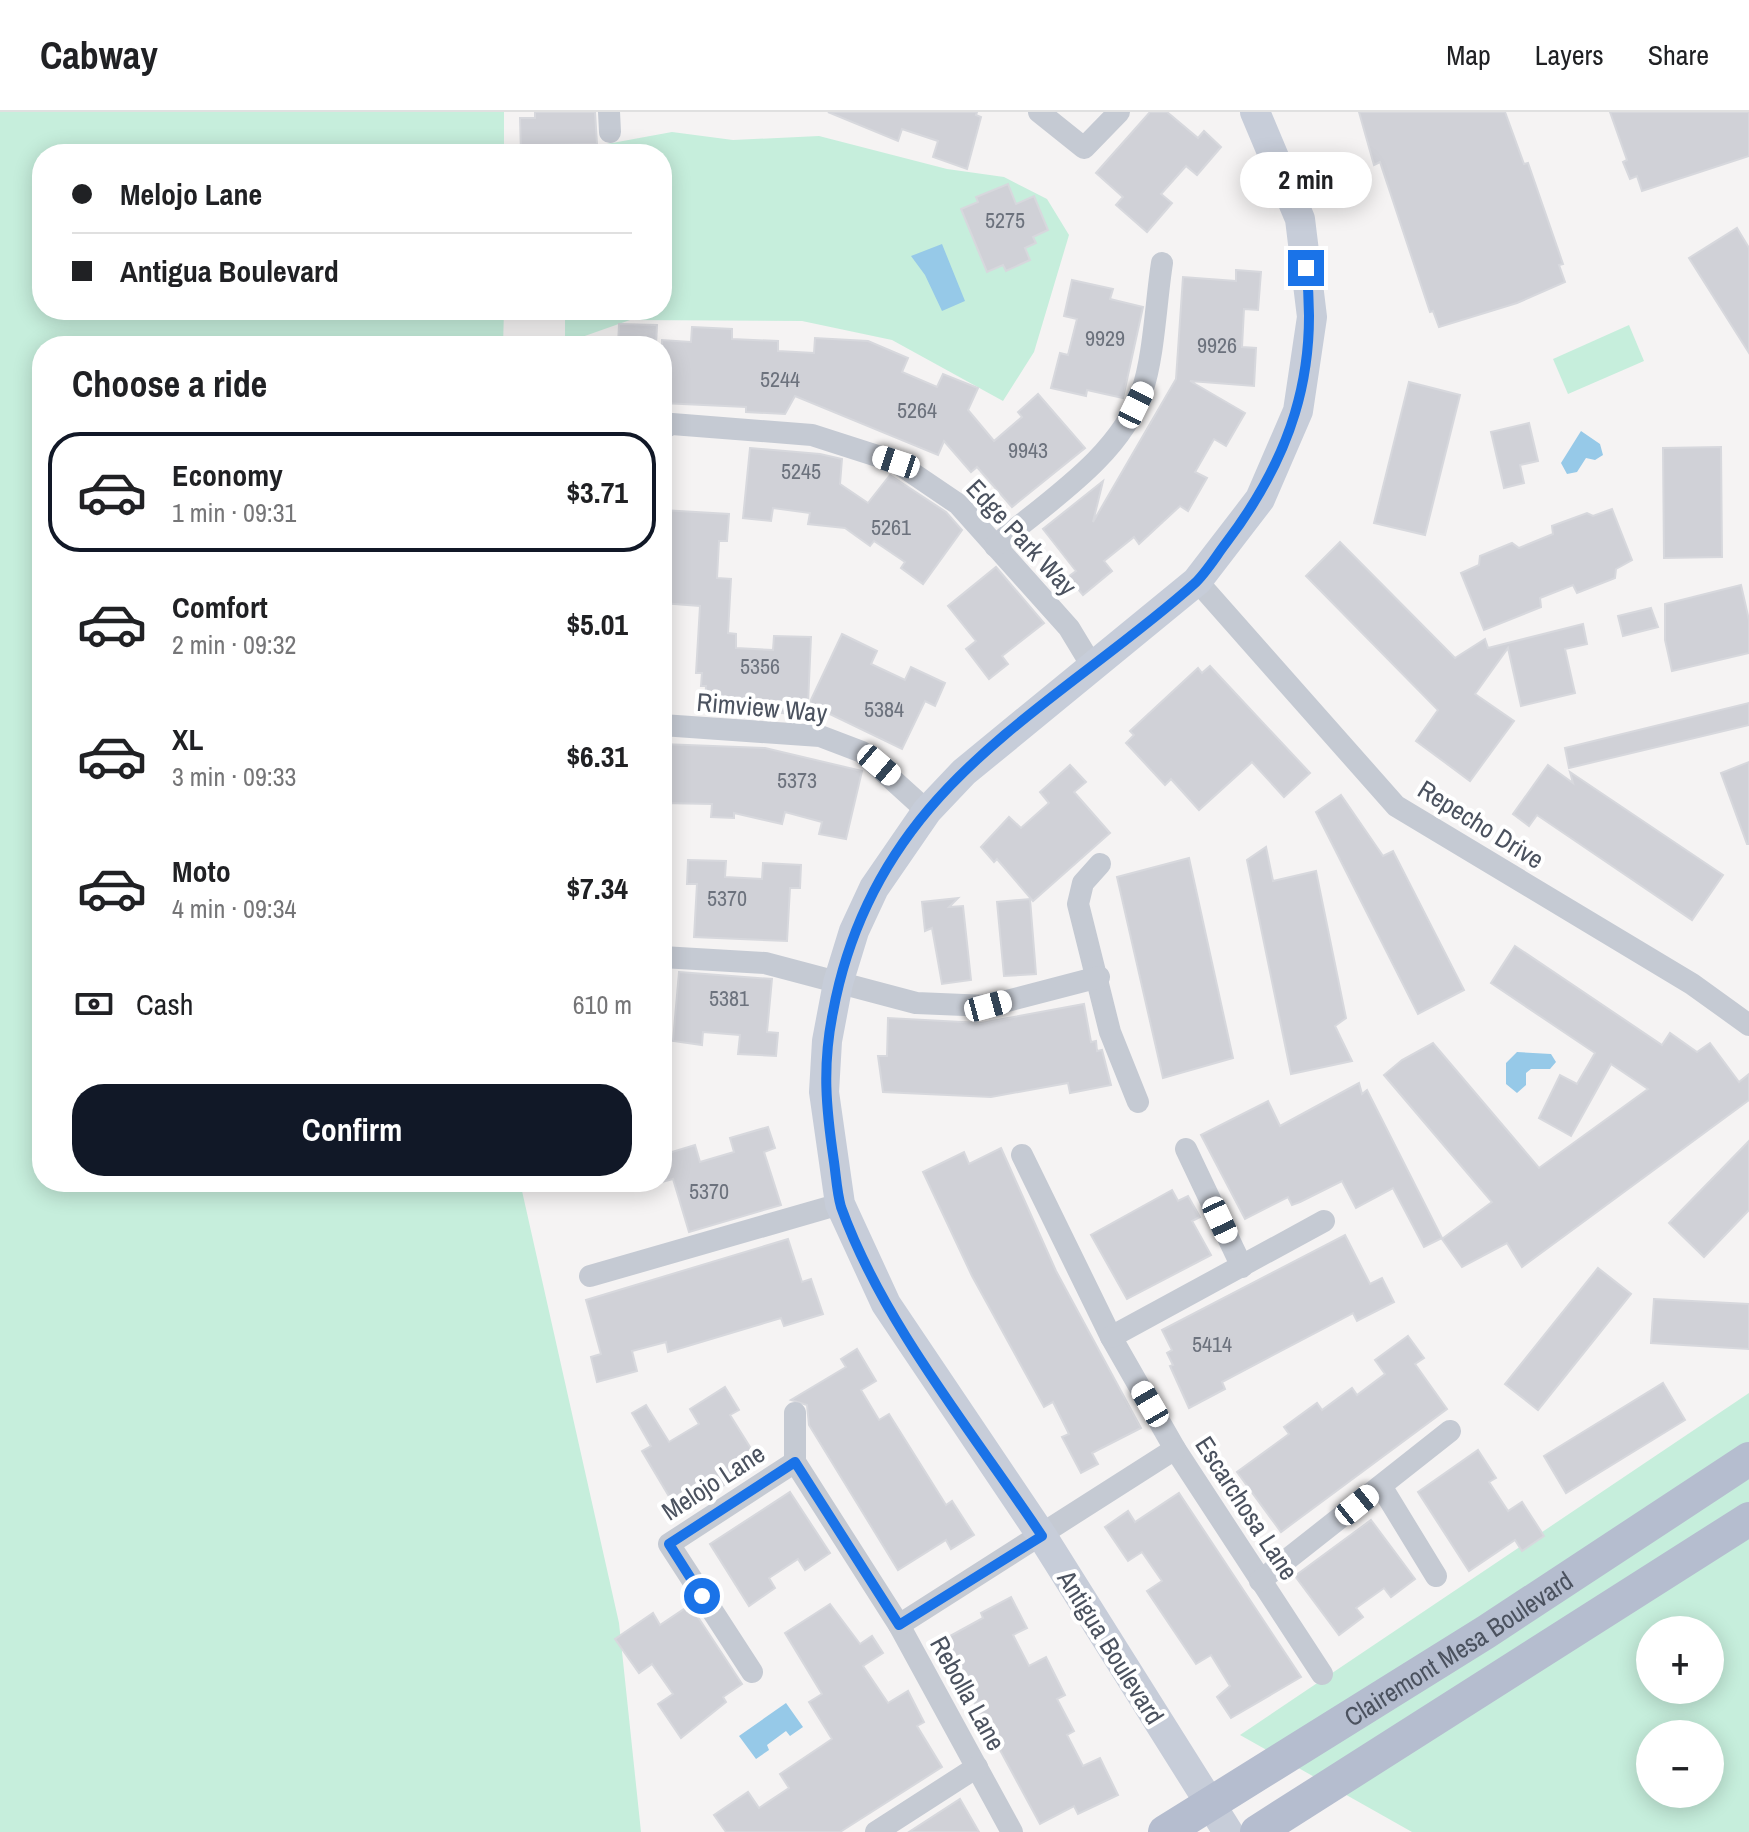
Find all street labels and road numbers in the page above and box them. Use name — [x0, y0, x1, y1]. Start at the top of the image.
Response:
street label: Edge Park Way — [959, 471, 1085, 603]
street label: Rimview Way — [695, 684, 829, 730]
street label: Repecho Drive — [1411, 771, 1551, 877]
street label: Escarchosa Lane — [1187, 1429, 1307, 1587]
street label: Melojo Lane — [655, 1436, 771, 1528]
street label: Antigua Boulevard — [1049, 1562, 1172, 1731]
street label: Clairemont Mesa Boulevard — [1337, 1562, 1579, 1734]
street label: Rebolla Lane — [922, 1630, 1014, 1756]

